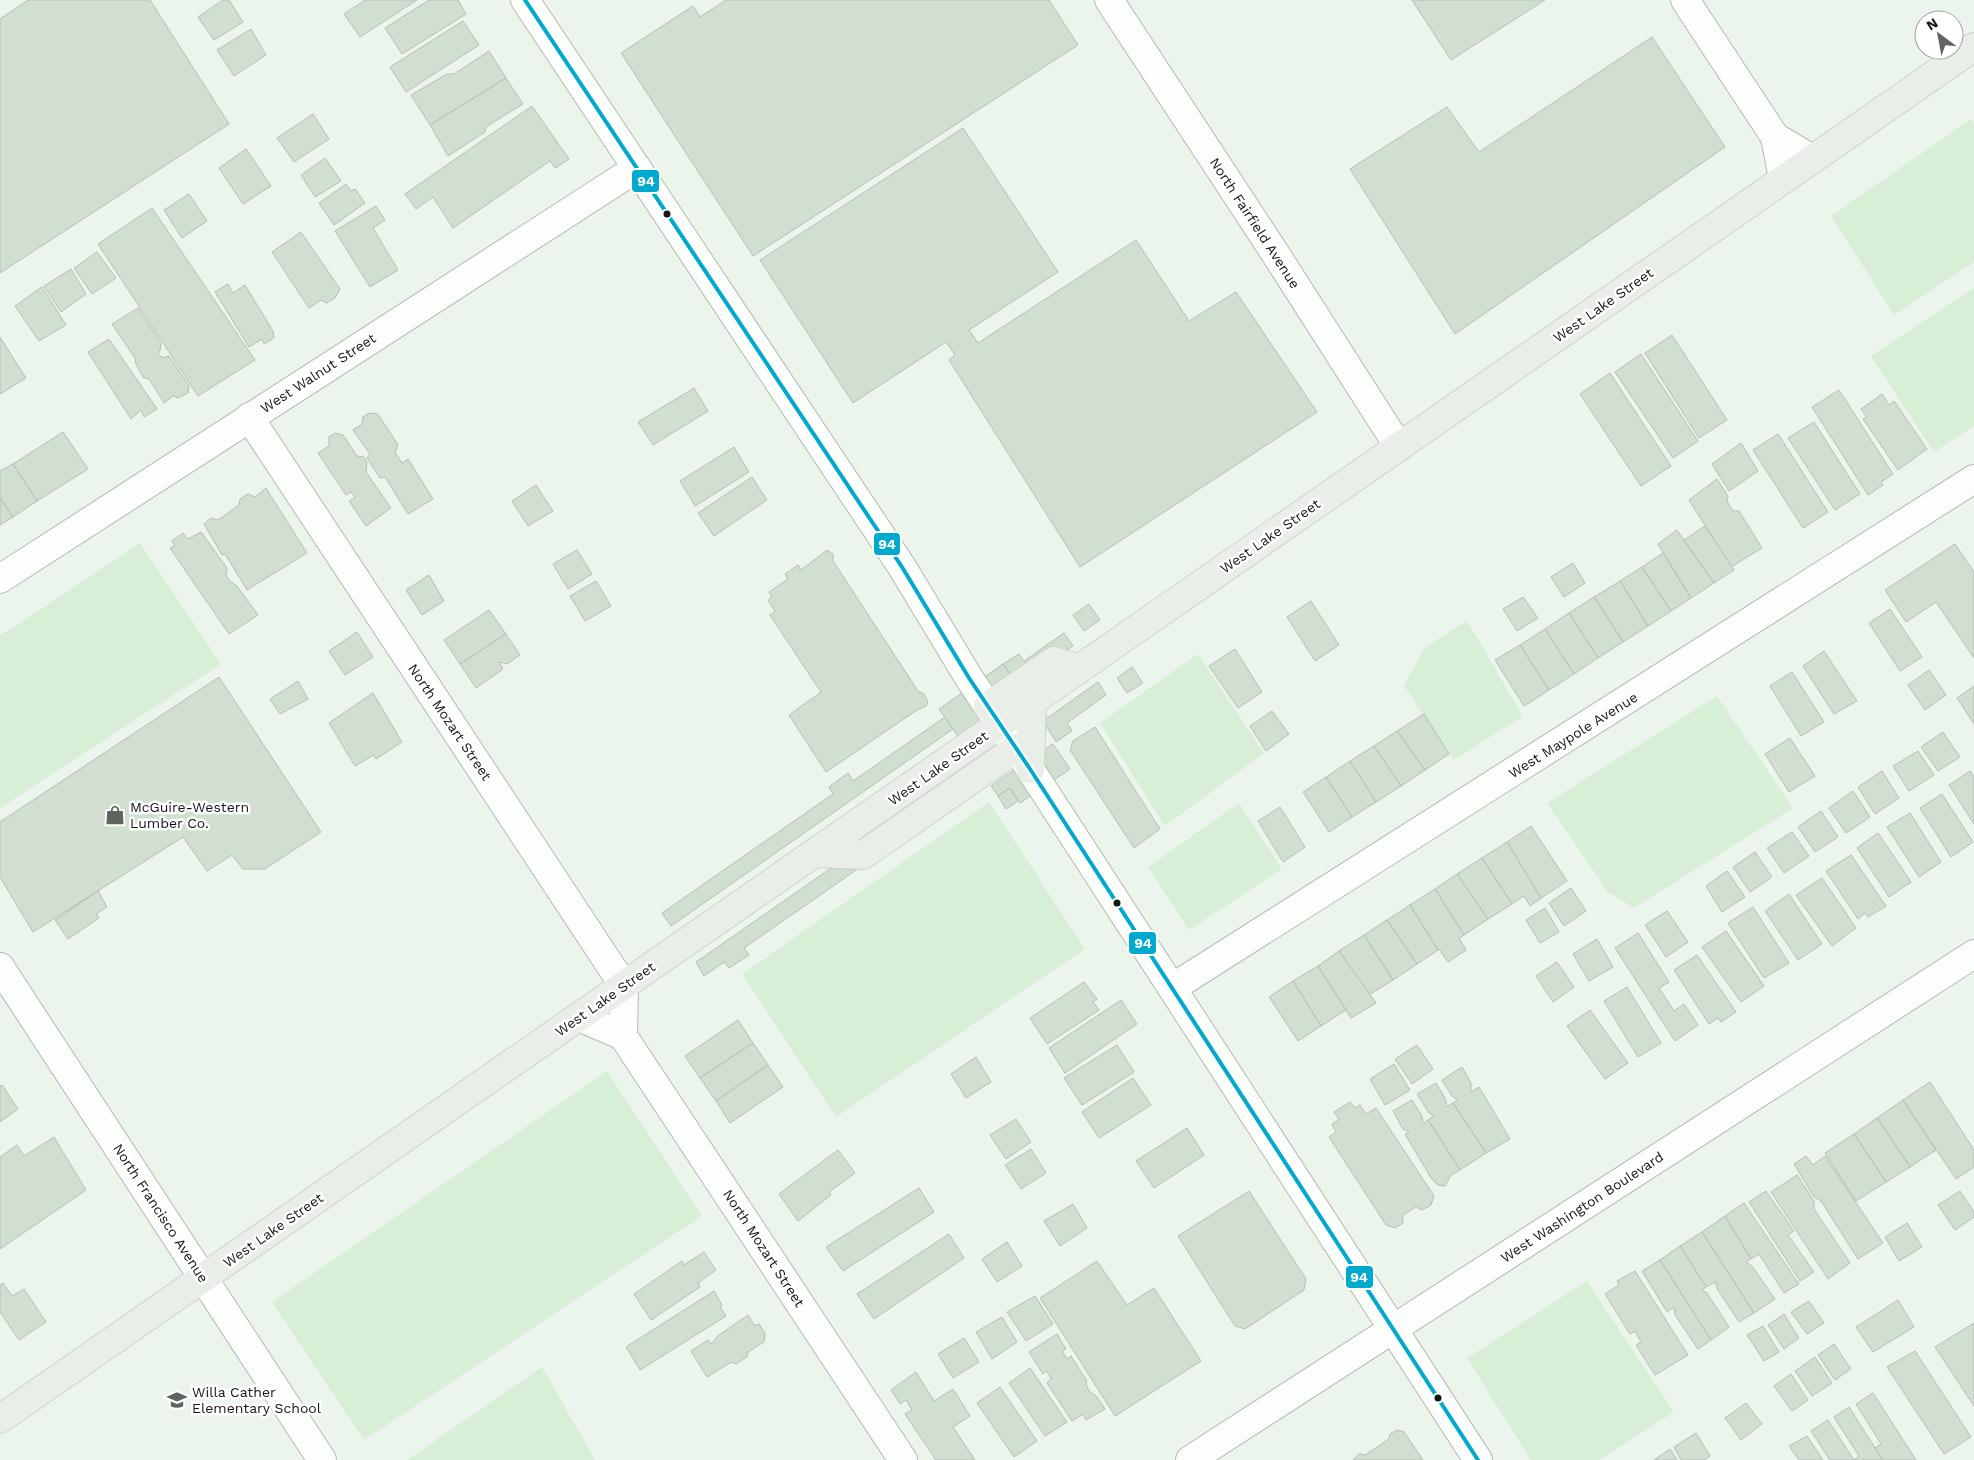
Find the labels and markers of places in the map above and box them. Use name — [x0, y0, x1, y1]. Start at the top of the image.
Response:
unlabelled marker — [662, 209, 672, 219]
place label: McGuire-Western Lumber Co. — [130, 799, 249, 831]
shop icon: McGuire-Western Lumber Co. — [104, 804, 126, 826]
unlabelled marker — [1112, 898, 1122, 908]
place label: Willa Cather Elementary School — [192, 1384, 322, 1416]
school or university icon: Willa Cather Elementary School — [166, 1389, 188, 1411]
unlabelled marker — [1433, 1393, 1443, 1403]

